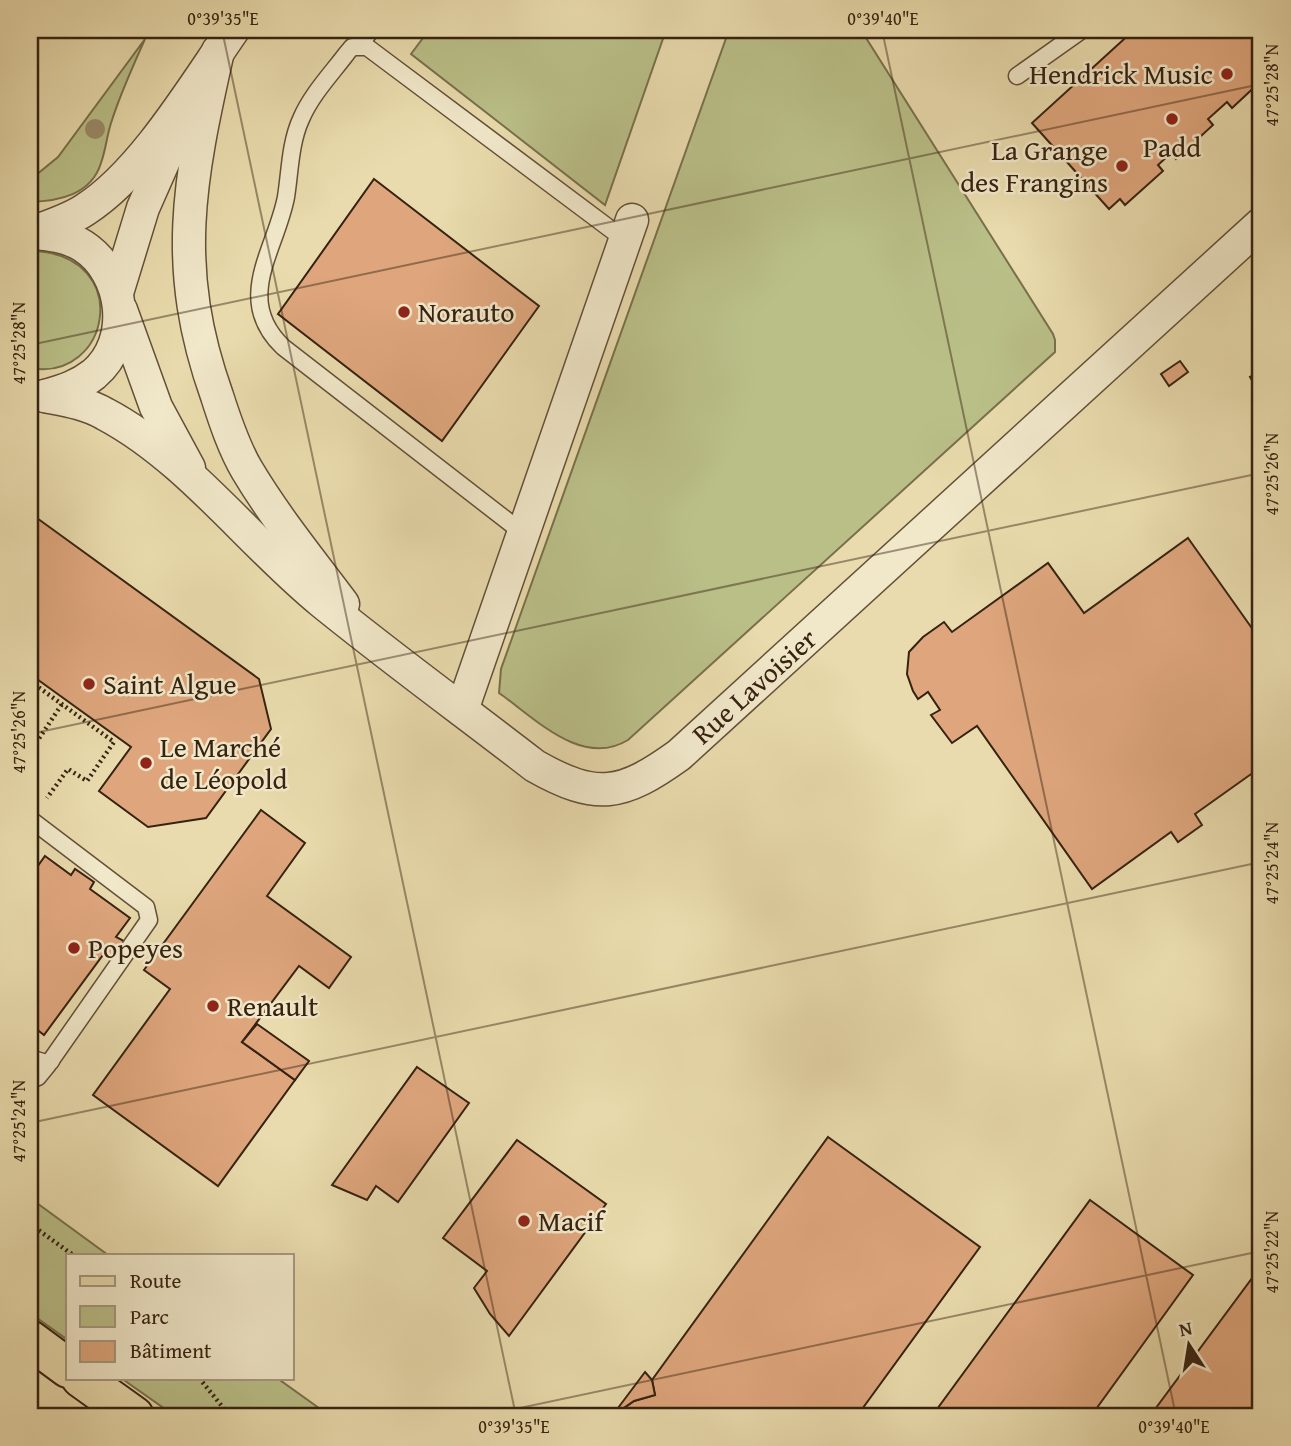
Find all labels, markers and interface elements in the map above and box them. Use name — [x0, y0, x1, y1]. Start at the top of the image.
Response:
text: 0°39'35"E — [187, 5, 259, 32]
text: 0°39'40"E — [847, 5, 919, 32]
text: 47°25'28"N — [1258, 43, 1285, 126]
place label: Hendrick Music — [1029, 53, 1213, 94]
marker: Hendrick Music — [1219, 66, 1235, 82]
marker: Padd — [1164, 111, 1180, 127]
place label: Padd — [1143, 126, 1201, 167]
place label: La Grange des Frangins — [960, 129, 1108, 202]
marker: La Grange des Frangins — [1114, 158, 1130, 174]
place label: Norauto — [418, 291, 514, 332]
text: 47°25'28"N — [5, 301, 32, 384]
marker: Norauto — [396, 304, 412, 320]
text: 47°25'26"N — [1258, 432, 1285, 515]
street label: Rue Lavoisier — [682, 618, 826, 753]
place label: Saint Algue — [103, 663, 237, 704]
marker: Saint Algue — [81, 676, 97, 692]
text: 47°25'26"N — [5, 690, 32, 773]
place label: Le Marché de Léopold — [160, 726, 288, 799]
marker: Le Marché de Léopold — [138, 755, 154, 771]
text: 47°25'24"N — [1258, 821, 1285, 904]
place label: Popeyes — [88, 927, 183, 968]
marker: Popeyes — [66, 940, 82, 956]
place label: Renault — [227, 985, 318, 1026]
marker: Renault — [205, 998, 221, 1014]
text: 47°25'24"N — [5, 1079, 32, 1162]
place label: Macif — [538, 1200, 606, 1241]
text: 47°25'22"N — [1258, 1210, 1285, 1293]
marker: Macif — [516, 1213, 532, 1229]
legend — [66, 1254, 294, 1380]
text: Route — [130, 1265, 182, 1296]
text: Parc — [130, 1301, 169, 1332]
north arrow — [1154, 1310, 1224, 1380]
text: N — [1176, 1313, 1195, 1343]
text: Bâtiment — [130, 1335, 212, 1366]
text: 0°39'35"E — [478, 1413, 550, 1440]
text: 0°39'40"E — [1138, 1413, 1210, 1440]

